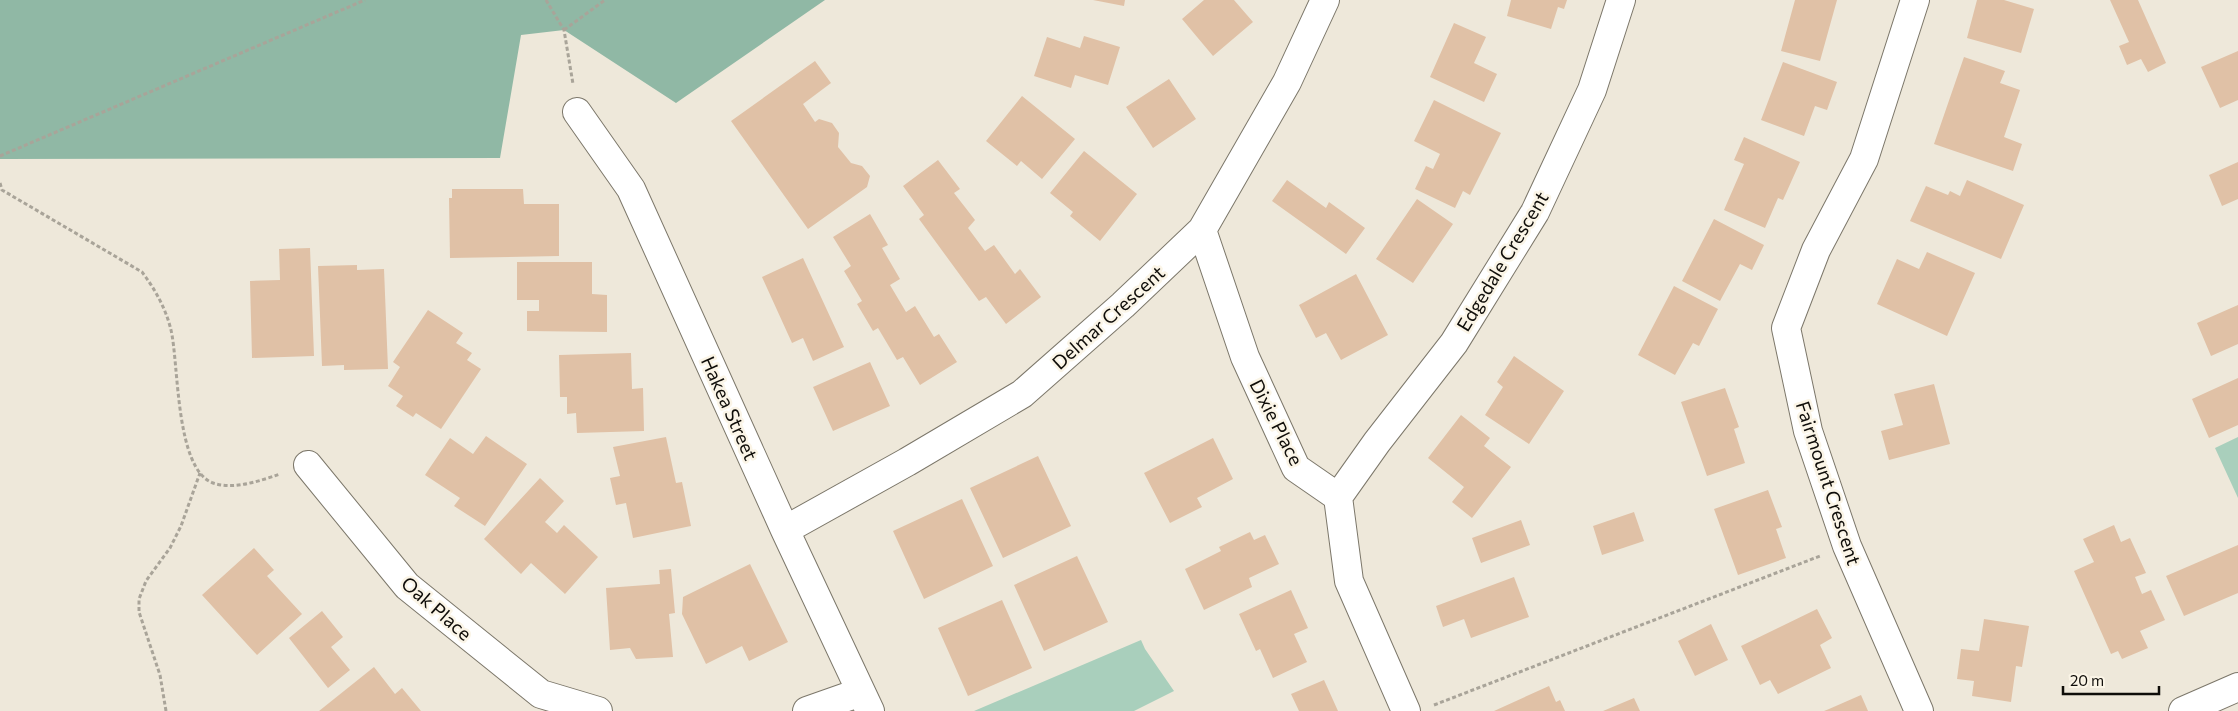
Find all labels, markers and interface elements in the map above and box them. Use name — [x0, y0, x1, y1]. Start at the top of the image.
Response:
street label: Edgedale Crescent — [1451, 187, 1553, 335]
street label: Delmar Crescent — [1047, 260, 1169, 374]
street label: Hakea Street — [697, 352, 763, 464]
street label: Dixie Place — [1245, 375, 1309, 469]
street label: Fairmount Crescent — [1792, 398, 1866, 568]
street label: Oak Place — [397, 571, 477, 645]
scale bar — [2063, 664, 2159, 696]
text: 20 m — [2070, 671, 2104, 689]

